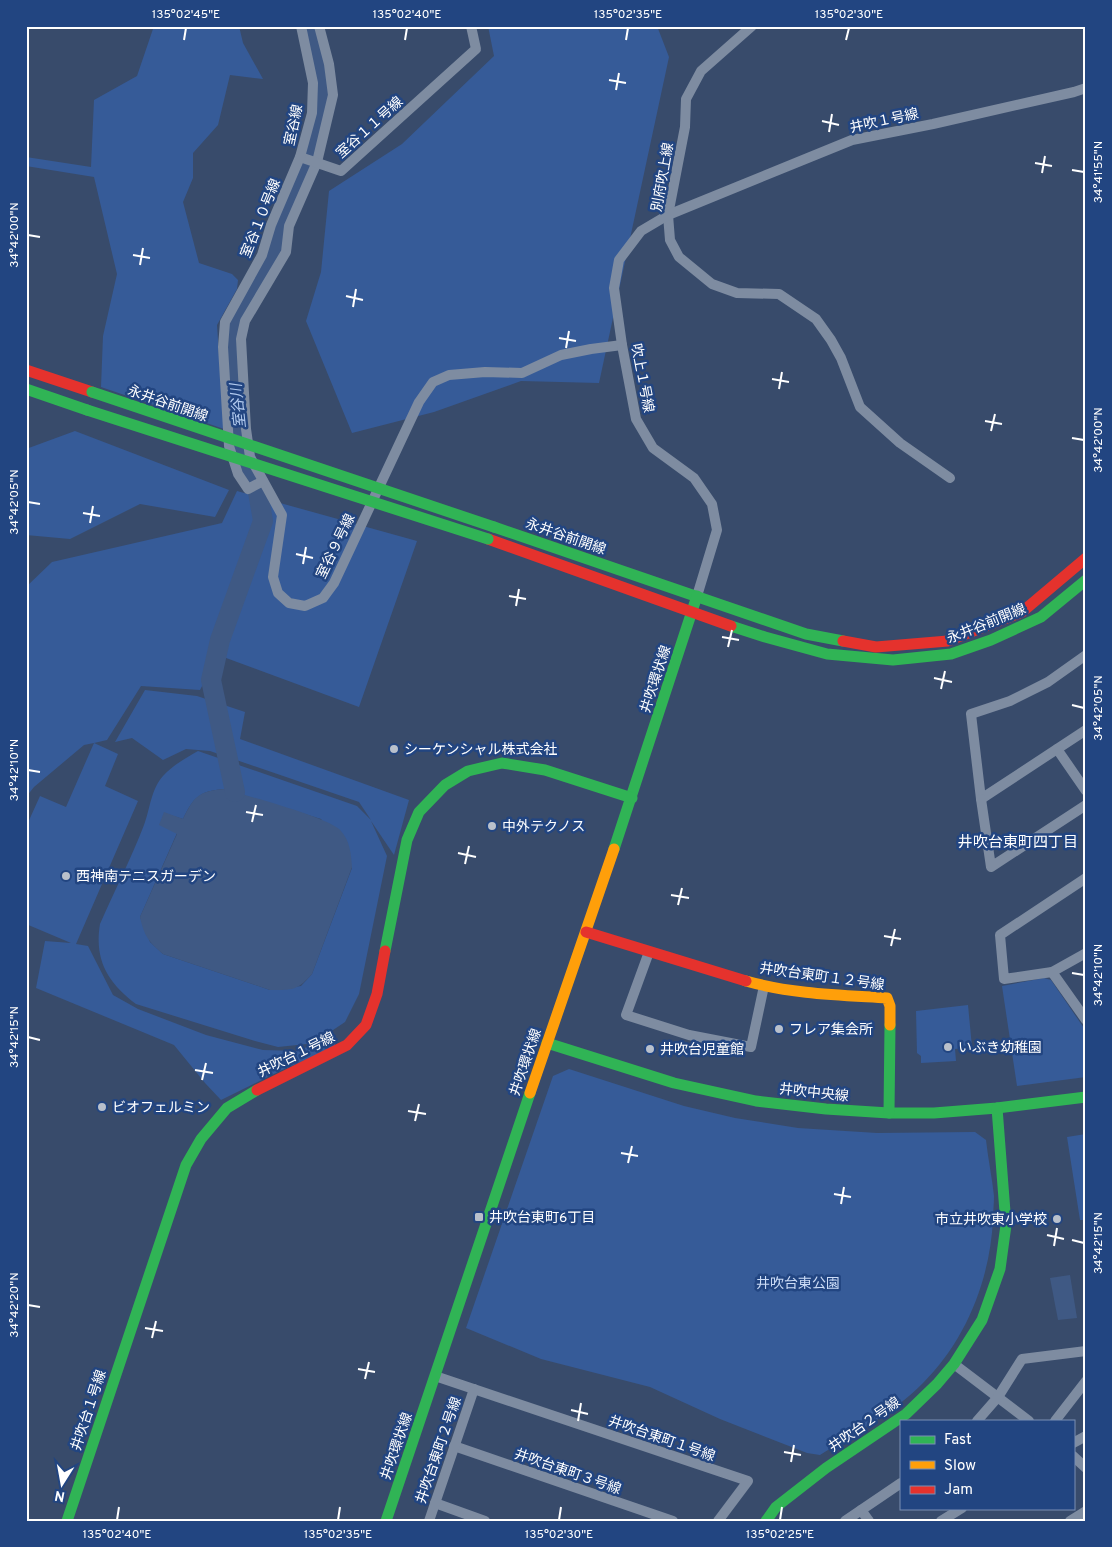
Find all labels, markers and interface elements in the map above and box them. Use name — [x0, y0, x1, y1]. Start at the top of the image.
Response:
text: 135°02'45"E — [152, 7, 220, 23]
text: 135°02'40"E — [373, 7, 441, 23]
text: 135°02'35"E — [594, 7, 662, 23]
text: 135°02'30"E — [815, 7, 883, 23]
street label: 室谷１１号線 — [333, 94, 407, 163]
street label: 室谷線 — [282, 103, 307, 148]
street label: 井吹１号線 — [848, 105, 920, 137]
street label: 別府吹上線 — [649, 141, 678, 213]
text: 34°41'55"N — [1091, 141, 1107, 203]
street label: 室谷１０号線 — [238, 176, 285, 261]
text: 34°42'00"N — [7, 202, 23, 268]
street label: 吹上１号線 — [627, 342, 657, 414]
water label: 室谷川 — [227, 380, 251, 429]
street label: 永井谷前開線 — [125, 382, 210, 426]
text: 34°42'00"N — [1091, 407, 1107, 473]
text: 34°42'05"N — [7, 469, 23, 535]
street label: 室谷９号線 — [313, 511, 359, 582]
street label: 永井谷前開線 — [523, 515, 608, 559]
street label: 永井谷前開線 — [944, 600, 1029, 648]
street label: 井吹環状線 — [637, 643, 675, 715]
text: 34°42'05"N — [1091, 675, 1107, 741]
text: 34°42'10"N — [7, 739, 23, 801]
place label: シーケンシャル株式会社 — [404, 742, 558, 759]
marker: シーケンシャル株式会社 — [388, 743, 400, 755]
place label: 中外テクノス — [502, 818, 585, 836]
marker: 中外テクノス — [486, 820, 498, 832]
district label: 井吹台東町四丁目 — [958, 833, 1078, 853]
place label: 西神南テニスガーデン — [76, 869, 216, 886]
marker: 西神南テニスガーデン — [60, 870, 72, 882]
text: 34°42'10"N — [1091, 944, 1107, 1006]
street label: 井吹台東町１２号線 — [758, 959, 886, 995]
text: 34°42'15"N — [7, 1006, 23, 1068]
place label: フレア集会所 — [789, 1022, 873, 1039]
marker: フレア集会所 — [773, 1023, 785, 1035]
street label: 井吹環状線 — [506, 1026, 546, 1098]
street label: 井吹台１号線 — [255, 1028, 338, 1081]
place label: いぶき幼稚園 — [958, 1040, 1042, 1057]
place label: 井吹台児童館 — [660, 1041, 744, 1059]
marker: いぶき幼稚園 — [942, 1041, 954, 1053]
marker: 井吹台児童館 — [644, 1043, 656, 1055]
street label: 井吹中央線 — [778, 1080, 850, 1106]
place label: ビオフェルミン — [112, 1100, 210, 1117]
marker: ビオフェルミン — [96, 1101, 108, 1113]
place label: 井吹台東町6丁目 — [489, 1209, 595, 1227]
marker: 井吹台東町6丁目 — [473, 1211, 485, 1223]
place label: 市立井吹東小学校 — [935, 1211, 1047, 1229]
text: 34°42'15"N — [1091, 1212, 1107, 1274]
marker: 市立井吹東小学校 — [1051, 1213, 1063, 1225]
text: 34°42'20"N — [7, 1272, 23, 1338]
park label: 井吹台東公園 — [756, 1275, 840, 1293]
street label: 井吹台１号線 — [67, 1368, 110, 1453]
street label: 井吹台２号線 — [825, 1393, 904, 1456]
street label: 井吹台東町２号線 — [412, 1394, 466, 1506]
street label: 井吹環状線 — [377, 1410, 417, 1482]
street label: 井吹台東町１号線 — [606, 1412, 718, 1466]
legend — [900, 1420, 1074, 1510]
text: Fast — [944, 1431, 972, 1450]
street label: 井吹台東町３号線 — [512, 1445, 624, 1499]
text: Slow — [944, 1457, 976, 1476]
north arrow — [38, 1460, 88, 1510]
text: Jam — [944, 1481, 973, 1500]
text: N — [53, 1486, 66, 1505]
text: 135°02'40"E — [83, 1527, 151, 1543]
text: 135°02'35"E — [304, 1527, 372, 1543]
text: 135°02'30"E — [525, 1527, 593, 1543]
text: 135°02'25"E — [746, 1527, 814, 1543]

